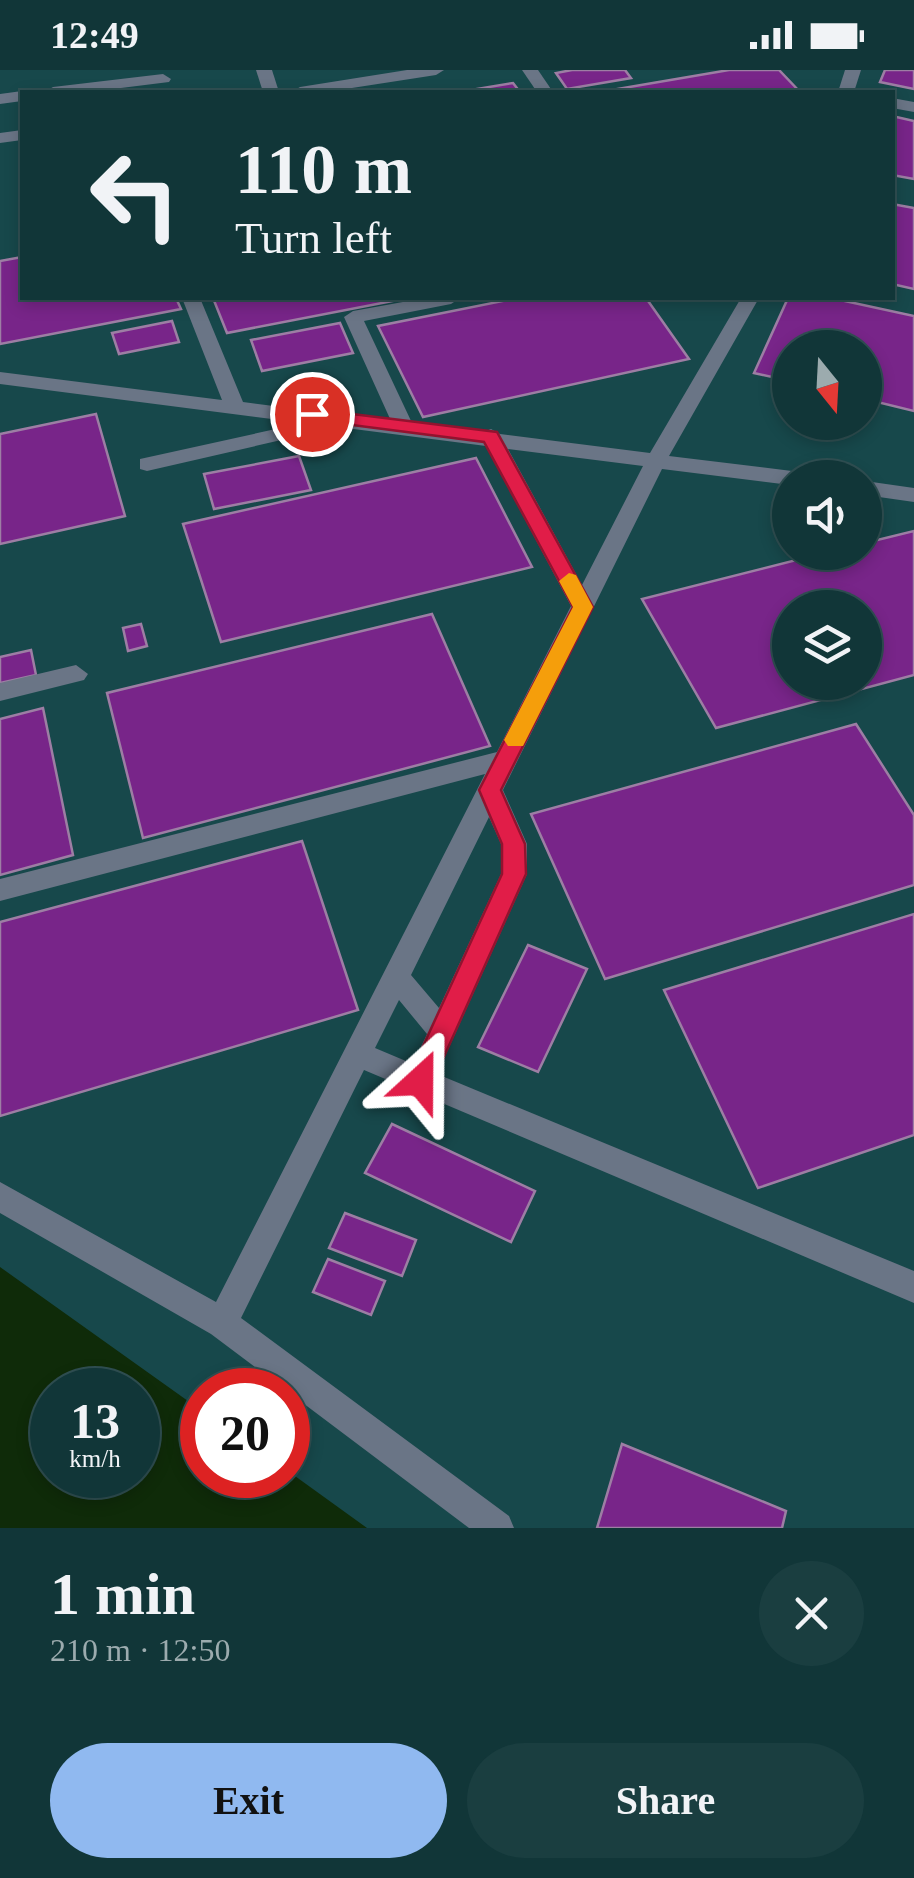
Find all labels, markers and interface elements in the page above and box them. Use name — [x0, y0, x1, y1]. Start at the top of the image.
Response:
text: 12:49 — [50, 14, 139, 56]
icon: left — [70, 130, 200, 260]
text: 110 m — [235, 131, 412, 208]
text: Turn left — [235, 213, 392, 263]
north arrow — [772, 330, 882, 440]
map controls — [772, 330, 882, 700]
pin — [270, 372, 355, 457]
icon: arrive — [285, 387, 340, 442]
button: sound — [772, 460, 882, 570]
button: layers — [772, 590, 882, 700]
position arrow — [368, 1029, 472, 1133]
speed limit sign: 20 — [180, 1368, 310, 1498]
text: 13 — [70, 1393, 120, 1449]
text: km/h — [69, 1445, 121, 1472]
text: 1 min — [50, 1561, 195, 1627]
button: close — [759, 1561, 864, 1666]
text: 210 m · 12:50 — [50, 1632, 230, 1668]
button: Exit — [50, 1743, 447, 1858]
button: Share — [467, 1743, 864, 1858]

